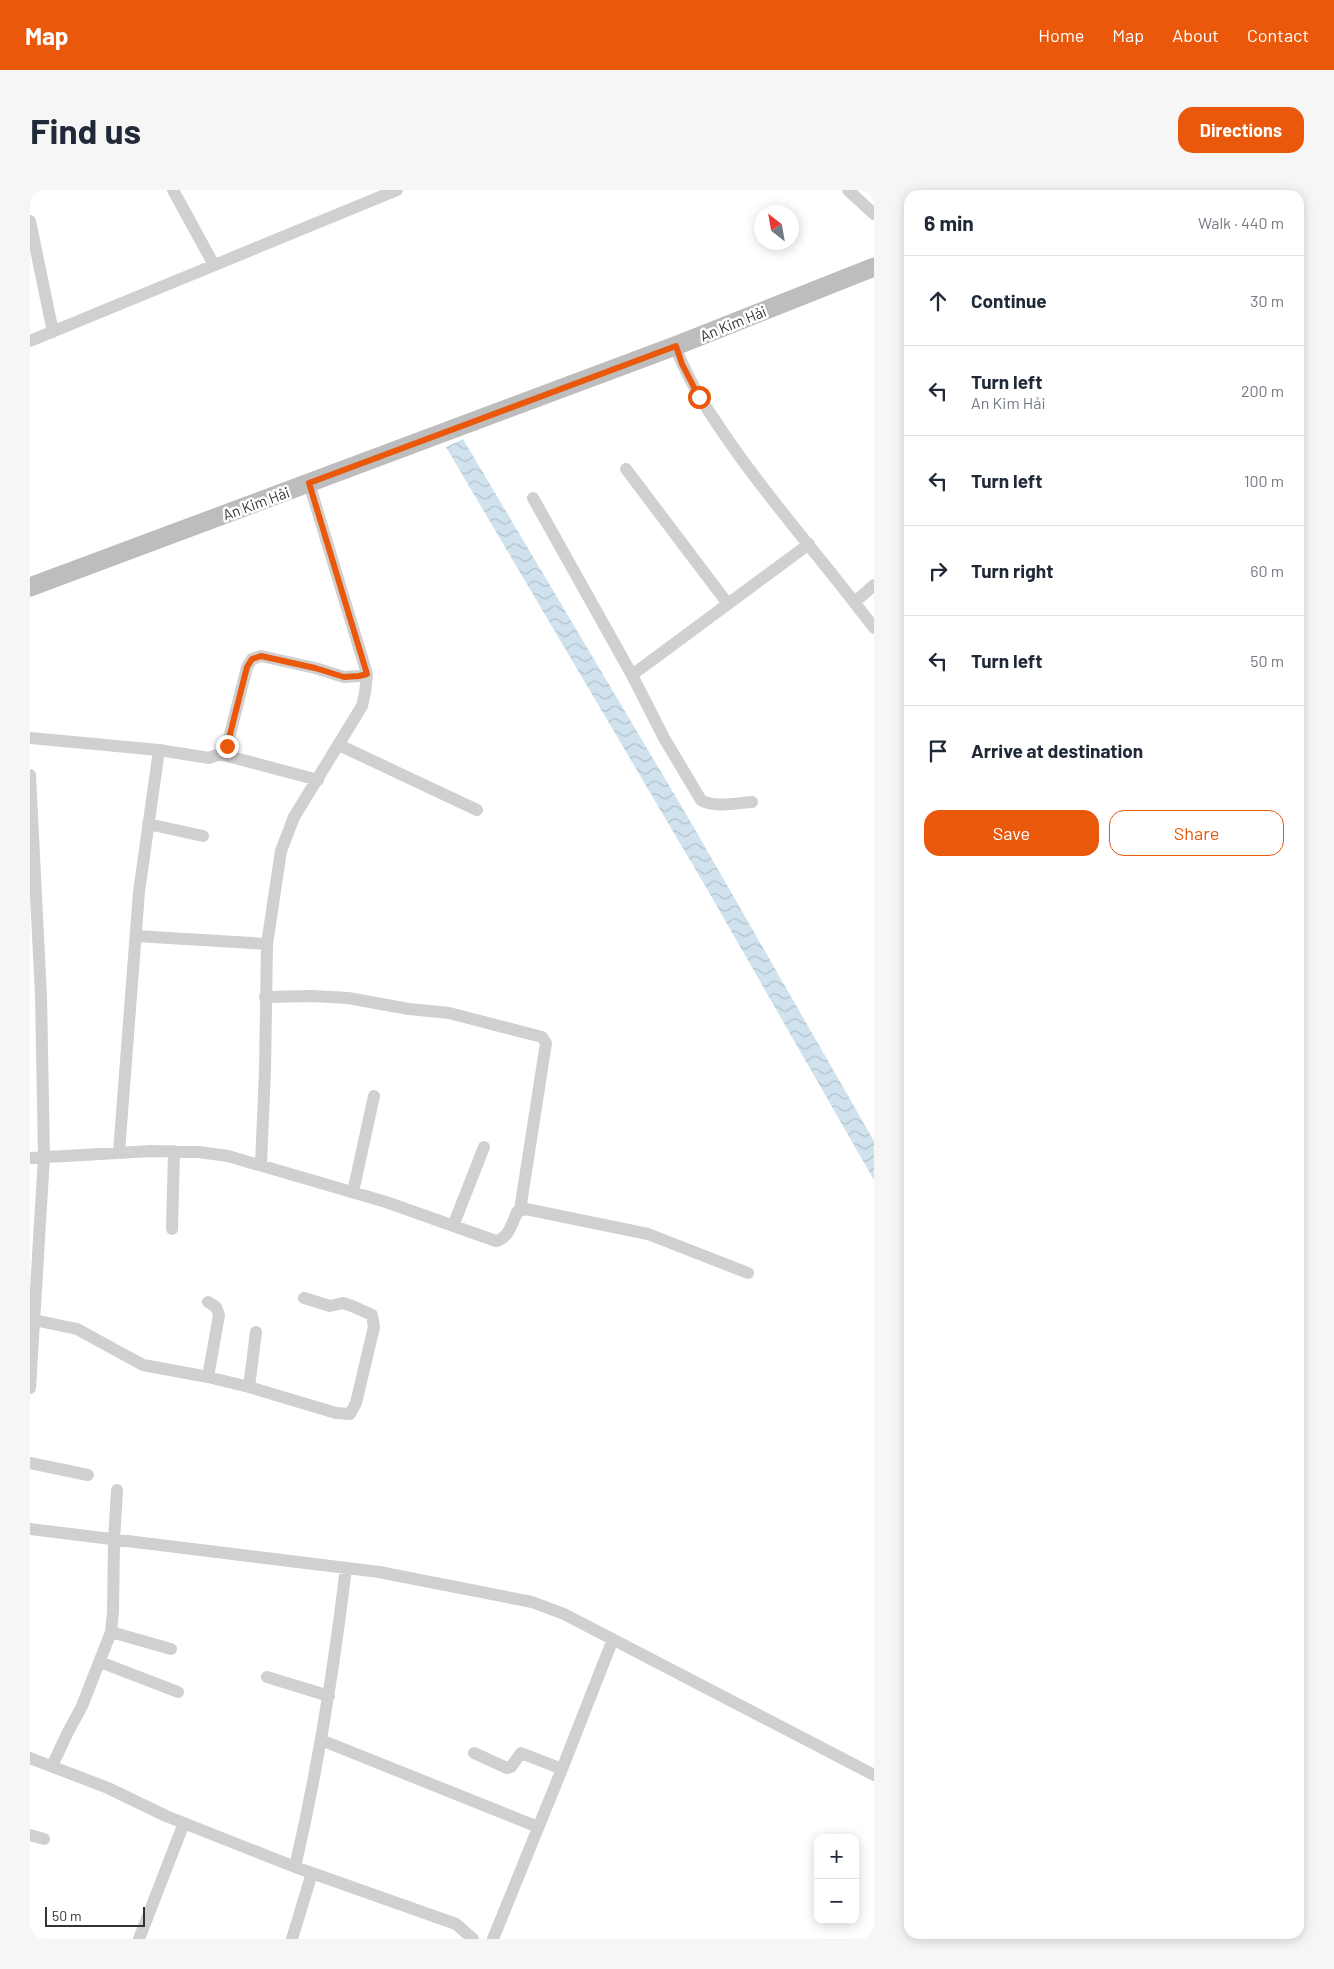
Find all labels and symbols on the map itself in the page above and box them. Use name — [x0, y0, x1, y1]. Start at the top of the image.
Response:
north arrow — [754, 205, 799, 250]
street label: An Kim Hải — [697, 302, 769, 344]
route start — [688, 386, 711, 409]
street label: An Kim Hải — [220, 483, 292, 523]
route end — [216, 735, 239, 758]
scale bar — [45, 1904, 145, 1927]

